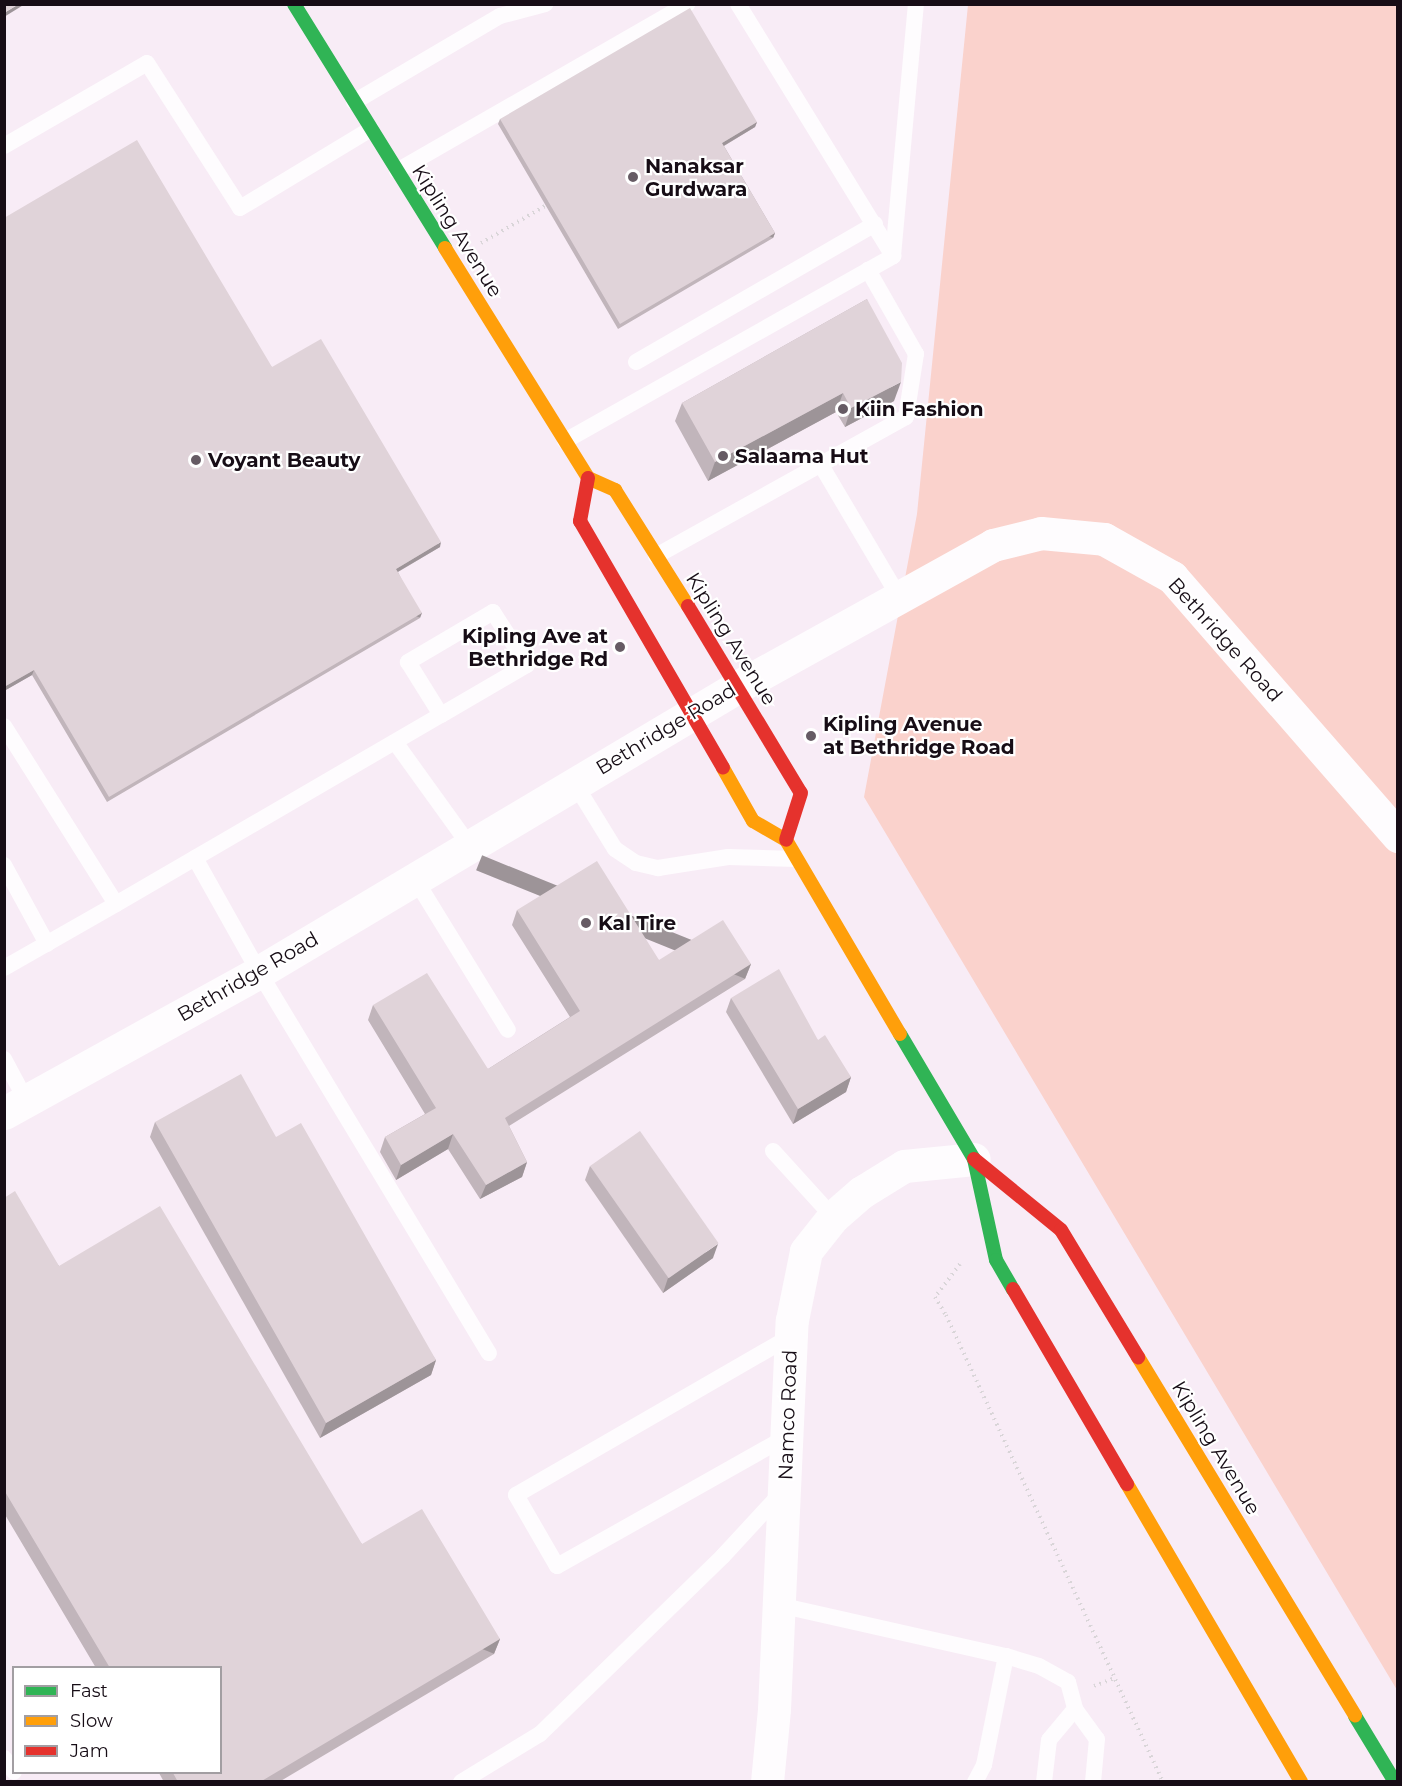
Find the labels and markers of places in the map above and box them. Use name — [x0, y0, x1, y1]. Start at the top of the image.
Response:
place label: Nanaksar Gurdwara — [645, 154, 747, 201]
marker: Nanaksar Gurdwara — [626, 170, 640, 184]
place label: Kiin Fashion — [855, 397, 984, 421]
marker: Kiin Fashion — [836, 402, 850, 416]
place label: Salaama Hut — [735, 444, 868, 468]
place label: Voyant Beauty — [208, 448, 361, 472]
marker: Salaama Hut — [716, 449, 730, 463]
marker: Voyant Beauty — [189, 453, 203, 467]
place label: Kipling Ave at Bethridge Rd — [462, 624, 608, 671]
marker: Kipling Ave at Bethridge Rd — [613, 640, 627, 654]
place label: Kipling Avenue at Bethridge Road — [823, 712, 1015, 759]
marker: Kipling Avenue at Bethridge Road — [804, 729, 818, 743]
place label: Kal Tire — [598, 911, 676, 935]
marker: Kal Tire — [579, 916, 593, 930]

